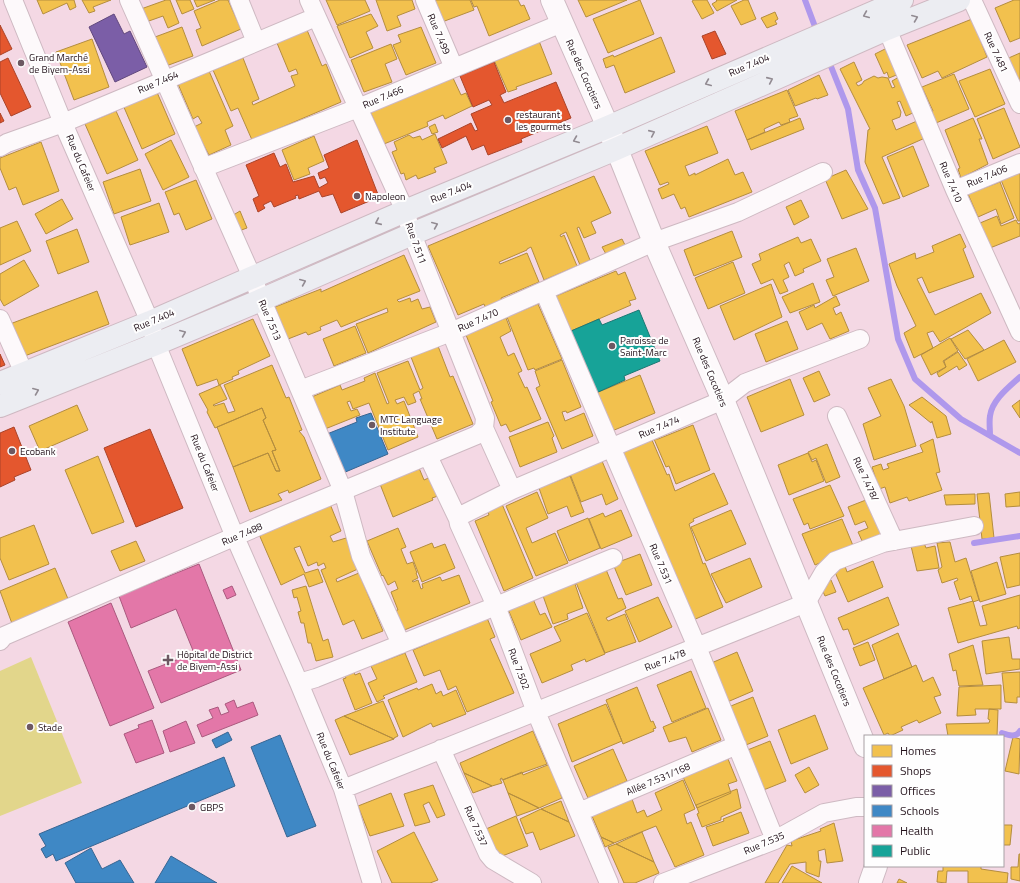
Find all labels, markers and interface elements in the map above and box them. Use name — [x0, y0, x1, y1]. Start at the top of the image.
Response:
one-way arrow — [862, 10, 870, 18]
street label: Rue 7.499 — [424, 11, 455, 57]
one-way arrow — [912, 14, 919, 22]
street label: Rue 7.481 — [980, 29, 1012, 75]
street label: Rue des Cocotiers — [562, 37, 606, 112]
street label: Rue 7.404 — [726, 49, 772, 80]
place label: Grand Marché de Biyem-Assi — [29, 50, 90, 77]
marker: Grand Marché de Biyem-Assi — [16, 58, 26, 68]
street label: Rue 7.464 — [135, 66, 181, 97]
one-way arrow — [767, 77, 774, 85]
one-way arrow — [705, 79, 712, 87]
street label: Rue 7.466 — [360, 81, 406, 112]
place label: restaurant les gourmets — [516, 107, 571, 134]
marker: restaurant les gourmets — [503, 115, 513, 125]
one-way arrow — [647, 130, 655, 138]
street label: Rue du Cafeier — [62, 132, 100, 194]
one-way arrow — [572, 136, 579, 144]
street label: Rue 7.410 — [936, 159, 967, 205]
street label: Rue 7.406 — [964, 160, 1010, 191]
street label: Rue 7.404 — [428, 177, 474, 207]
place label: Napoleon — [365, 189, 405, 204]
marker: Napoleon — [352, 191, 362, 201]
one-way arrow — [375, 217, 383, 225]
street label: Rue 7.511 — [402, 220, 430, 266]
one-way arrow — [431, 221, 438, 229]
one-way arrow — [299, 278, 306, 286]
street label: Rue 7.513 — [255, 297, 285, 343]
street label: Rue 7.404 — [131, 304, 177, 335]
street label: Rue 7.470 — [455, 304, 501, 336]
one-way arrow — [179, 329, 186, 337]
place label: Paroisse de Saint-Marc — [620, 333, 669, 360]
street label: Rue des Cocotiers — [688, 335, 732, 410]
marker: Paroisse de Saint-Marc — [607, 341, 617, 351]
one-way arrow — [33, 388, 40, 396]
street label: Rue 7.474 — [636, 411, 682, 442]
place label: MTC Language Institute — [380, 412, 442, 439]
marker: MTC Language Institute — [367, 420, 377, 430]
street label: Rue du Cafeier — [187, 432, 224, 495]
place label: Ecobank — [20, 444, 56, 459]
marker: Ecobank — [7, 446, 17, 456]
street label: Rue 7.478/ — [849, 454, 883, 504]
street label: Rue 7.488 — [219, 518, 265, 549]
street label: Rue 7.531 — [646, 541, 676, 587]
street label: Rue des Cocotiers — [813, 633, 855, 709]
street label: Rue 7.478 — [642, 645, 688, 675]
street label: Rue 7.502 — [504, 646, 534, 692]
place label: Hôpital de District de Biyem-Assi — [177, 647, 253, 674]
marker: Hôpital de District de Biyem-Assi — [162, 654, 174, 666]
place label: Stade — [38, 720, 62, 735]
marker: Stade — [25, 722, 35, 732]
street label: Rue du Cafeier — [313, 730, 350, 793]
legend — [864, 735, 1004, 867]
text: Homes — [900, 741, 936, 760]
street label: Allée 7.531/168 — [624, 759, 693, 799]
text: Shops — [900, 761, 932, 780]
text: Offices — [900, 781, 936, 800]
place label: GBPS — [200, 800, 224, 815]
text: Schools — [900, 801, 940, 820]
marker: GBPS — [187, 802, 197, 812]
street label: Rue 7.537 — [460, 803, 492, 849]
text: Health — [900, 821, 934, 840]
street label: Rue 7.535 — [741, 827, 787, 858]
text: Public — [900, 841, 930, 860]

